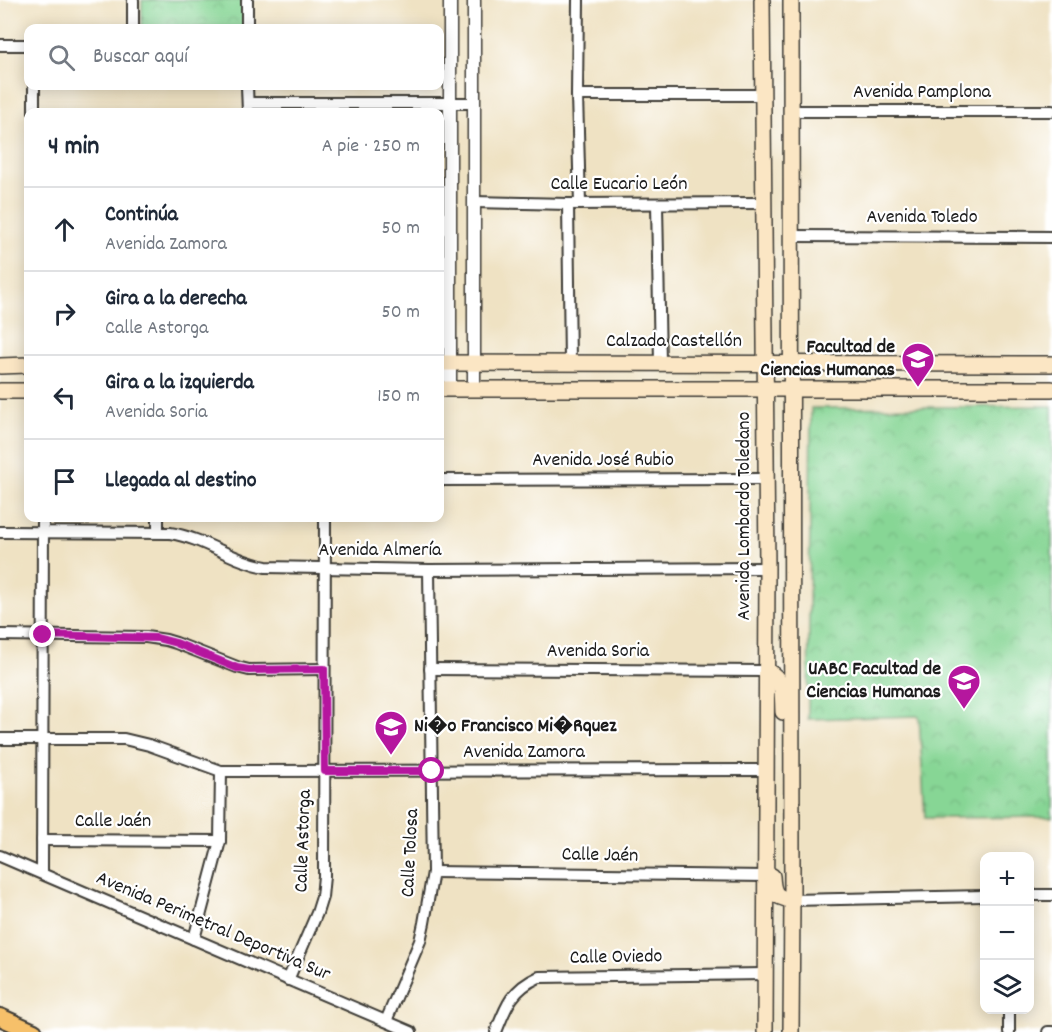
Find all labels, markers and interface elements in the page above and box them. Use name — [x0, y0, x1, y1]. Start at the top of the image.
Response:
search box — [24, 24, 444, 90]
icon: search — [45, 41, 78, 74]
text: Buscar aquí — [93, 42, 188, 73]
street label: Avenida Pamplona — [853, 79, 992, 107]
text: 4 min — [48, 129, 99, 166]
text: A pie · 250 m — [322, 133, 420, 161]
street label: Calle Eucario León — [551, 171, 687, 199]
text: Continúa — [105, 200, 178, 231]
street label: Avenida Toledo — [866, 204, 978, 232]
icon: ahead — [48, 213, 81, 246]
text: 50 m — [382, 215, 420, 243]
text: Avenida Zamora — [105, 231, 227, 259]
text: Gira a la derecha — [105, 284, 247, 315]
icon: right — [48, 297, 81, 330]
text: 50 m — [382, 299, 420, 327]
text: Calle Astorga — [105, 315, 208, 343]
street label: Calzada Castellón — [606, 328, 742, 356]
place label: Facultad de Ciencias Humanas — [760, 334, 895, 385]
school or university icon: Facultad de Ciencias Humanas — [900, 341, 936, 388]
text: Gira a la izquierda — [105, 368, 254, 399]
icon: left — [48, 381, 81, 414]
text: 150 m — [377, 383, 420, 411]
text: Avenida Soria — [105, 399, 207, 427]
street label: Avenida Lombardo Toledano — [731, 411, 759, 621]
street label: Avenida José Rubio — [532, 447, 674, 475]
icon: arrive — [48, 465, 81, 498]
text: Llegada al destino — [105, 466, 257, 497]
street label: Avenida Almería — [319, 537, 442, 565]
route end — [29, 621, 55, 647]
street label: Avenida Soria — [547, 638, 650, 666]
place label: UABC Facultad de Ciencias Humanas — [806, 656, 941, 707]
school or university icon: UABC Facultad de Ciencias Humanas — [946, 663, 982, 710]
school or university icon: Ni�o Francisco Mi�Rquez — [373, 709, 409, 756]
place label: Ni�o Francisco Mi�Rquez — [414, 713, 617, 741]
street label: Avenida Zamora — [463, 739, 586, 767]
route start — [418, 757, 444, 783]
street label: Calle Astorga — [288, 788, 320, 893]
street label: Calle Tolosa — [395, 807, 427, 898]
street label: Calle Jaén — [75, 808, 151, 836]
street label: Calle Jaén — [561, 841, 639, 871]
map controls — [980, 852, 1034, 1014]
button: + — [980, 852, 1034, 906]
street label: Avenida Perimetral Deportiva Sur — [91, 865, 335, 989]
button: − — [980, 906, 1034, 960]
street label: Calle Oviedo — [569, 943, 663, 973]
button: layers — [980, 960, 1034, 1014]

